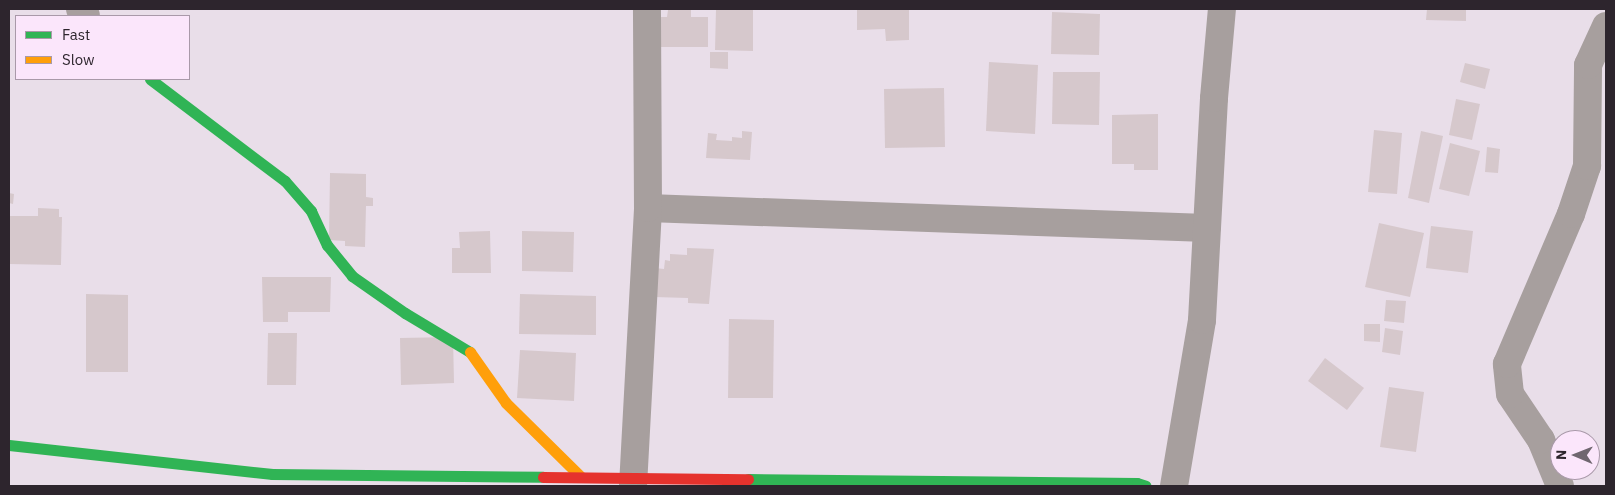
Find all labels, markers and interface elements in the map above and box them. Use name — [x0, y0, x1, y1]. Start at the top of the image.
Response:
legend — [15, 15, 190, 80]
text: Fast — [62, 25, 90, 44]
text: Slow — [62, 50, 95, 69]
north arrow — [1550, 430, 1600, 480]
text: N — [1552, 450, 1570, 460]

